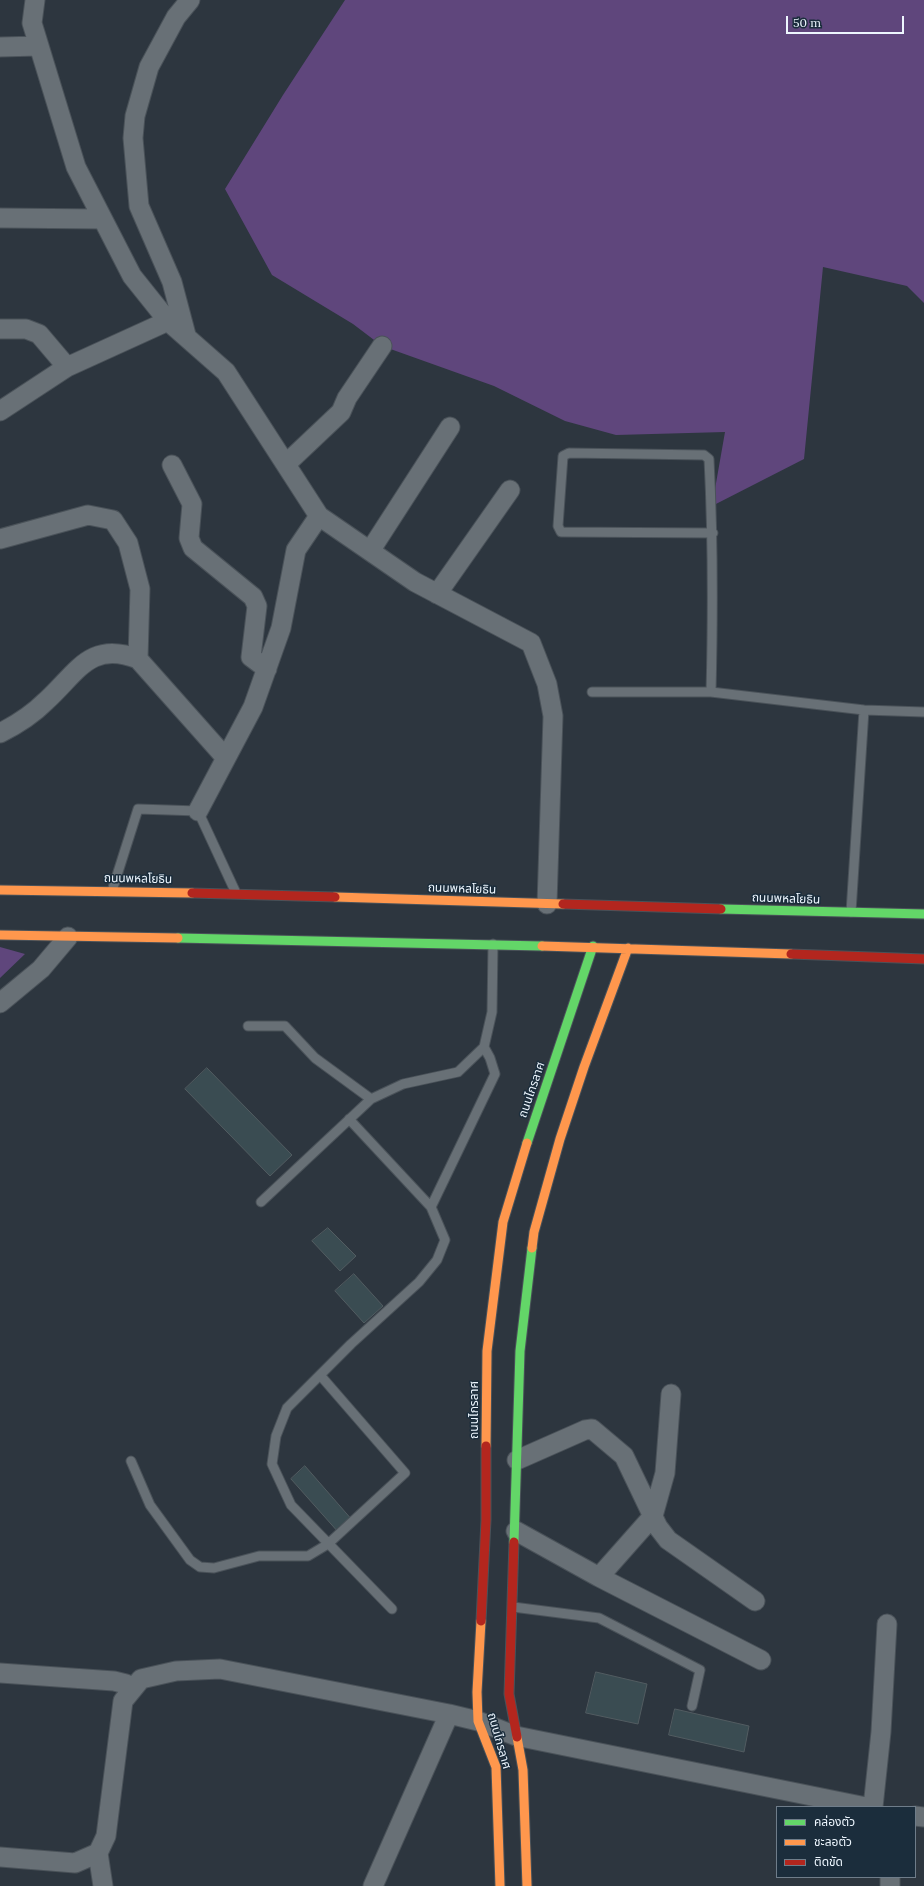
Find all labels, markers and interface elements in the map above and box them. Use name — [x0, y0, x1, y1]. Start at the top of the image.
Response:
scale bar — [788, 8, 906, 34]
text: 50 m — [793, 15, 821, 30]
street label: ถนนพหลโยธิน — [104, 871, 172, 887]
street label: ถนนพหลโยธิน — [428, 881, 496, 897]
street label: ถนนพหลโยธิน — [752, 891, 820, 907]
street label: ถนนไกรลาศ — [516, 1060, 548, 1120]
street label: ถนนไกรลาศ — [468, 1381, 482, 1439]
street label: ถนนไกรลาศ — [484, 1711, 514, 1771]
legend — [776, 1806, 916, 1878]
text: คล่องตัว — [814, 1814, 855, 1829]
text: ชะลอตัว — [814, 1834, 852, 1849]
text: ติดขัด — [814, 1854, 843, 1869]

